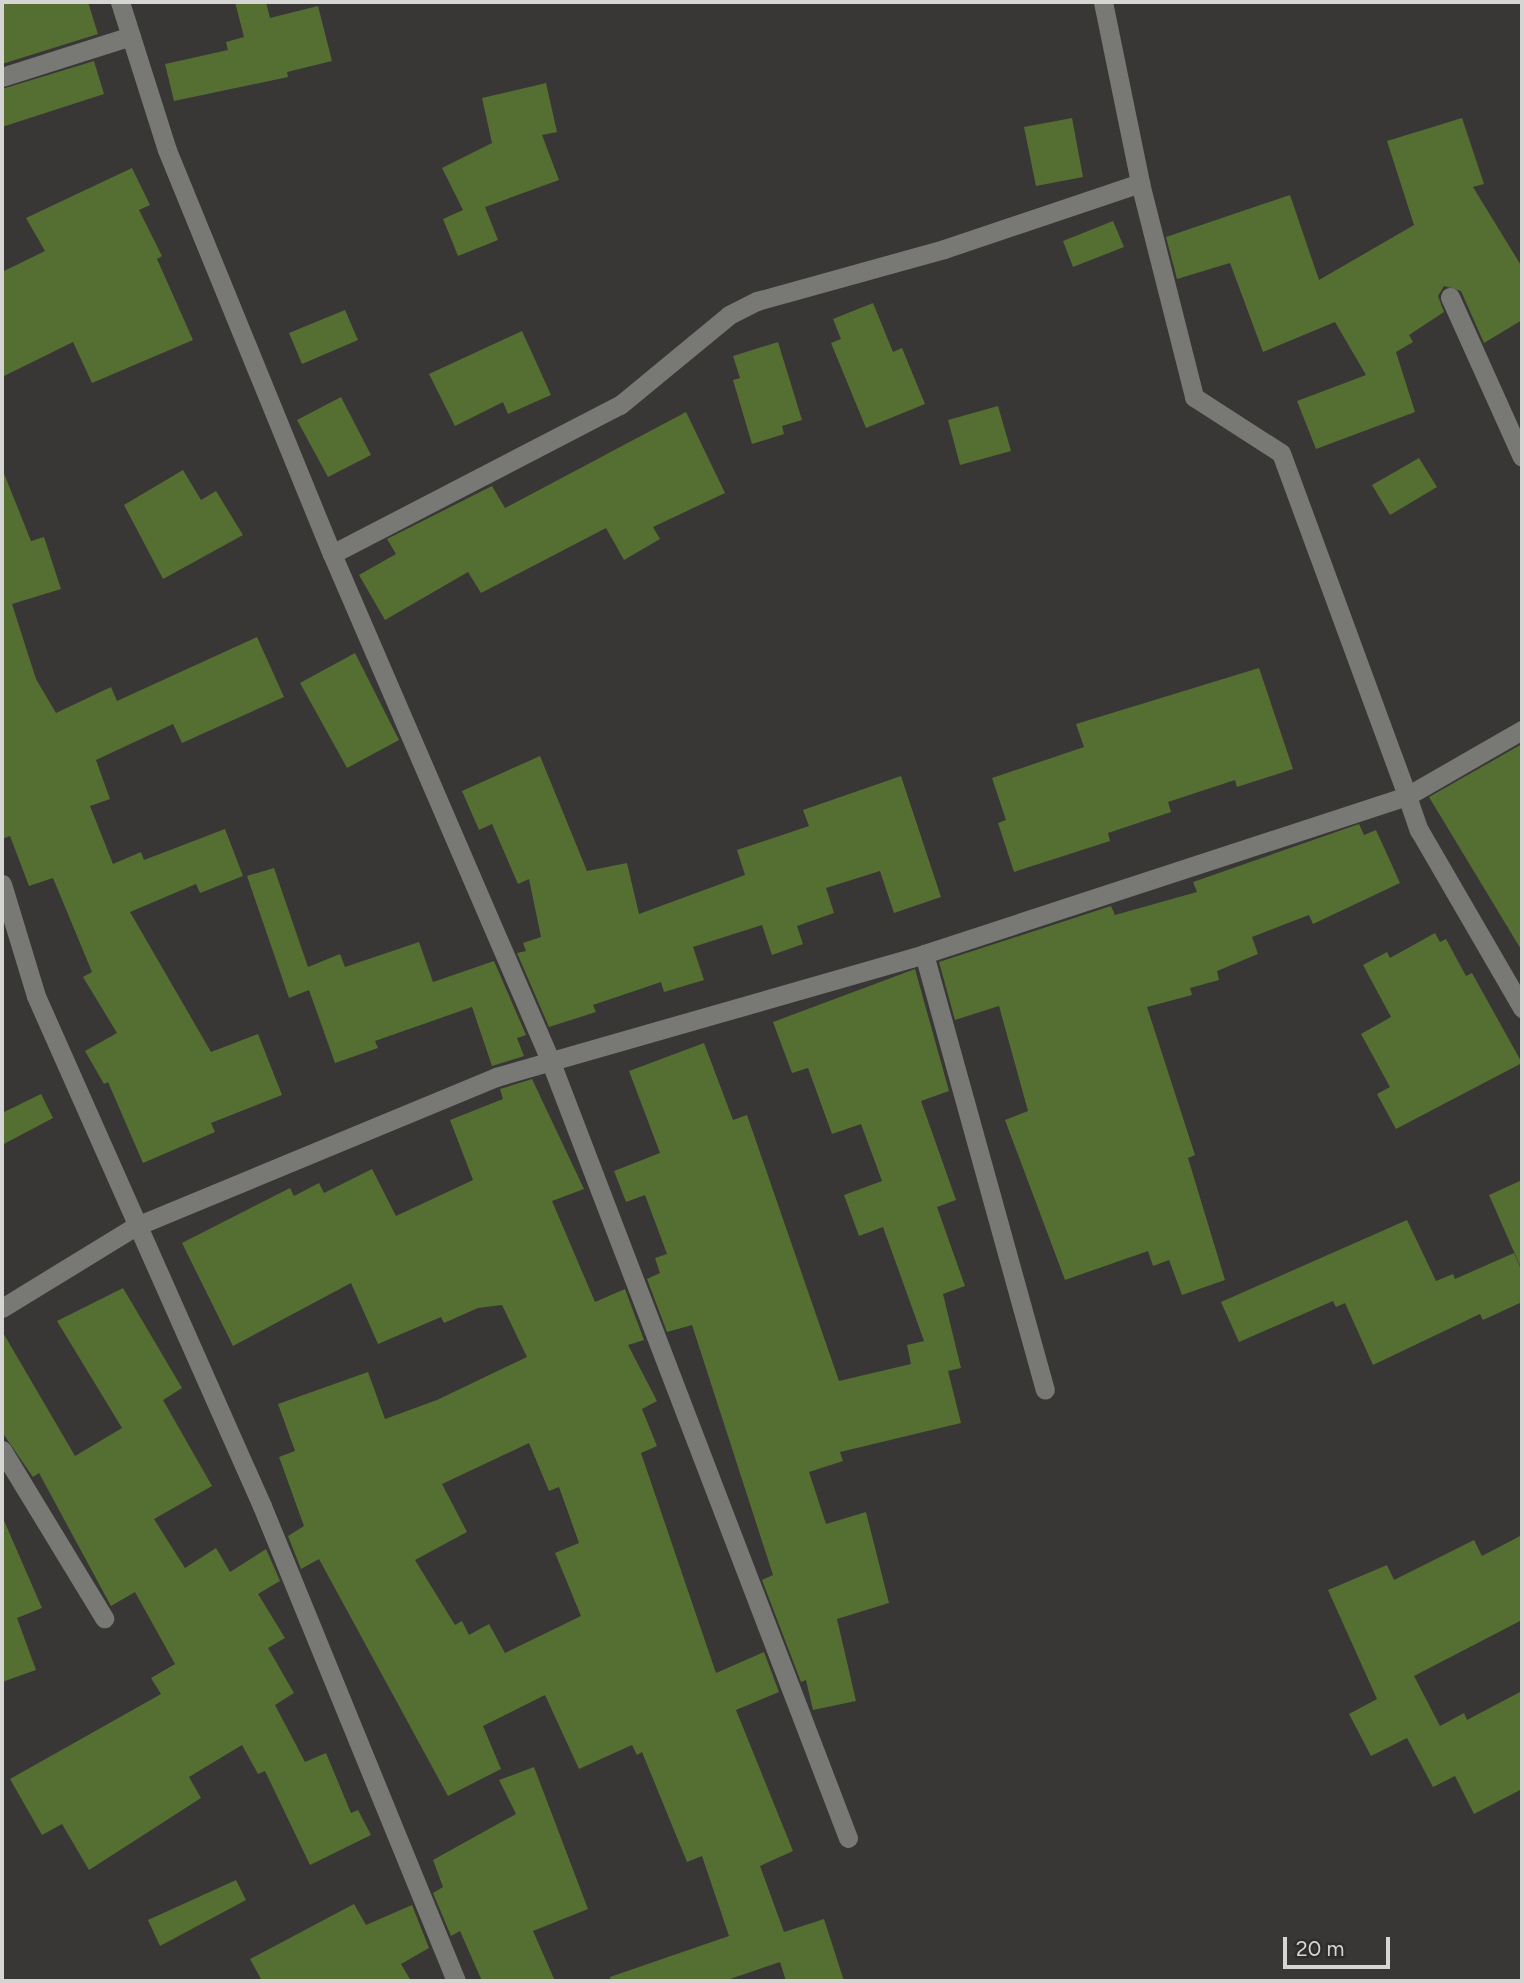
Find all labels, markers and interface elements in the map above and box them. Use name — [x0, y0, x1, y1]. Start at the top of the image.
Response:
scale bar — [1286, 1924, 1393, 1968]
text: 20 m — [1296, 1936, 1344, 1961]

